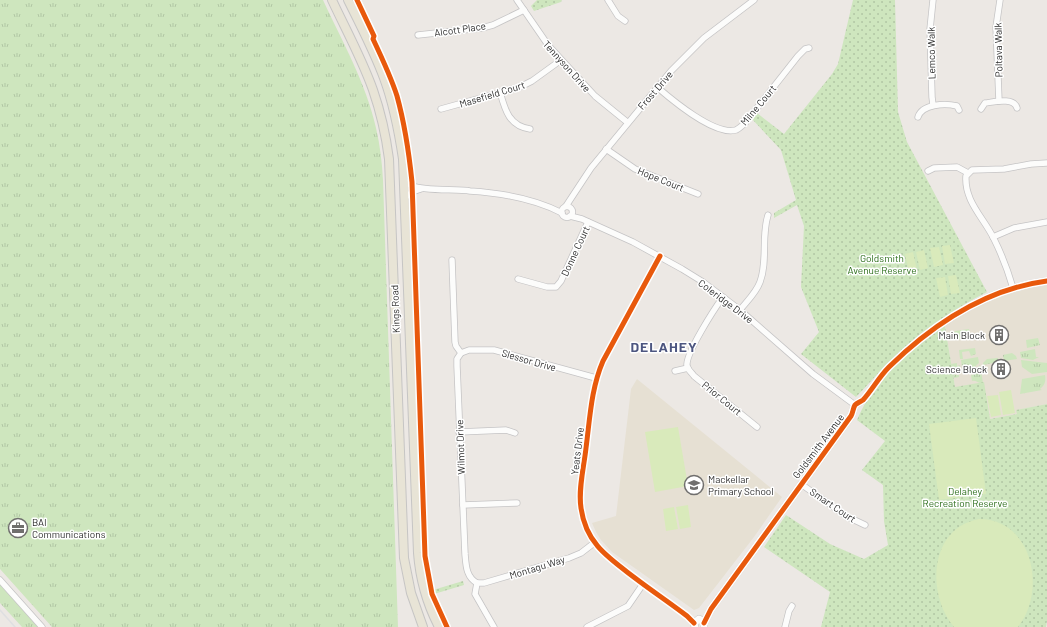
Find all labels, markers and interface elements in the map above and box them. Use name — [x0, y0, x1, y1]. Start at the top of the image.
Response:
street label: Alcott Place — [433, 19, 487, 39]
street label: Poltava Walk — [992, 23, 1004, 77]
street label: Lemco Walk — [925, 27, 937, 79]
street label: Tennyson Drive — [541, 38, 593, 94]
street label: Frost Drive — [635, 68, 675, 112]
street label: Masefield Court — [458, 78, 527, 110]
street label: Milne Court — [738, 82, 779, 128]
street label: Hope Court — [636, 164, 686, 194]
street label: Donne Court — [558, 224, 592, 278]
park label: Goldsmith Avenue Reserve — [847, 252, 917, 276]
street label: Coleridge Drive — [696, 276, 756, 326]
street label: Kings Road — [388, 285, 402, 333]
building icon: Main Block — [988, 324, 1010, 346]
place label: Main Block — [939, 329, 985, 341]
district label: DELAHEY — [630, 338, 698, 355]
street label: Slessor Drive — [500, 346, 558, 374]
building icon: Science Block — [990, 358, 1012, 380]
place label: Science Block — [926, 363, 987, 375]
street label: Prior Court — [700, 378, 745, 418]
street label: Goldsmith Avenue — [790, 411, 846, 481]
street label: Wilmot Drive — [453, 419, 467, 475]
street label: Yeats Drive — [568, 426, 586, 476]
place label: Mackellar Primary School — [708, 473, 774, 497]
school or university icon: Mackellar Primary School — [683, 474, 705, 496]
street label: Smart Court — [808, 485, 859, 525]
park label: Delahey Recreation Reserve — [923, 485, 1007, 509]
place label: BAI Communications — [32, 516, 106, 540]
office icon: BAI Communications — [7, 517, 29, 539]
street label: Montagu Way — [508, 553, 567, 581]

